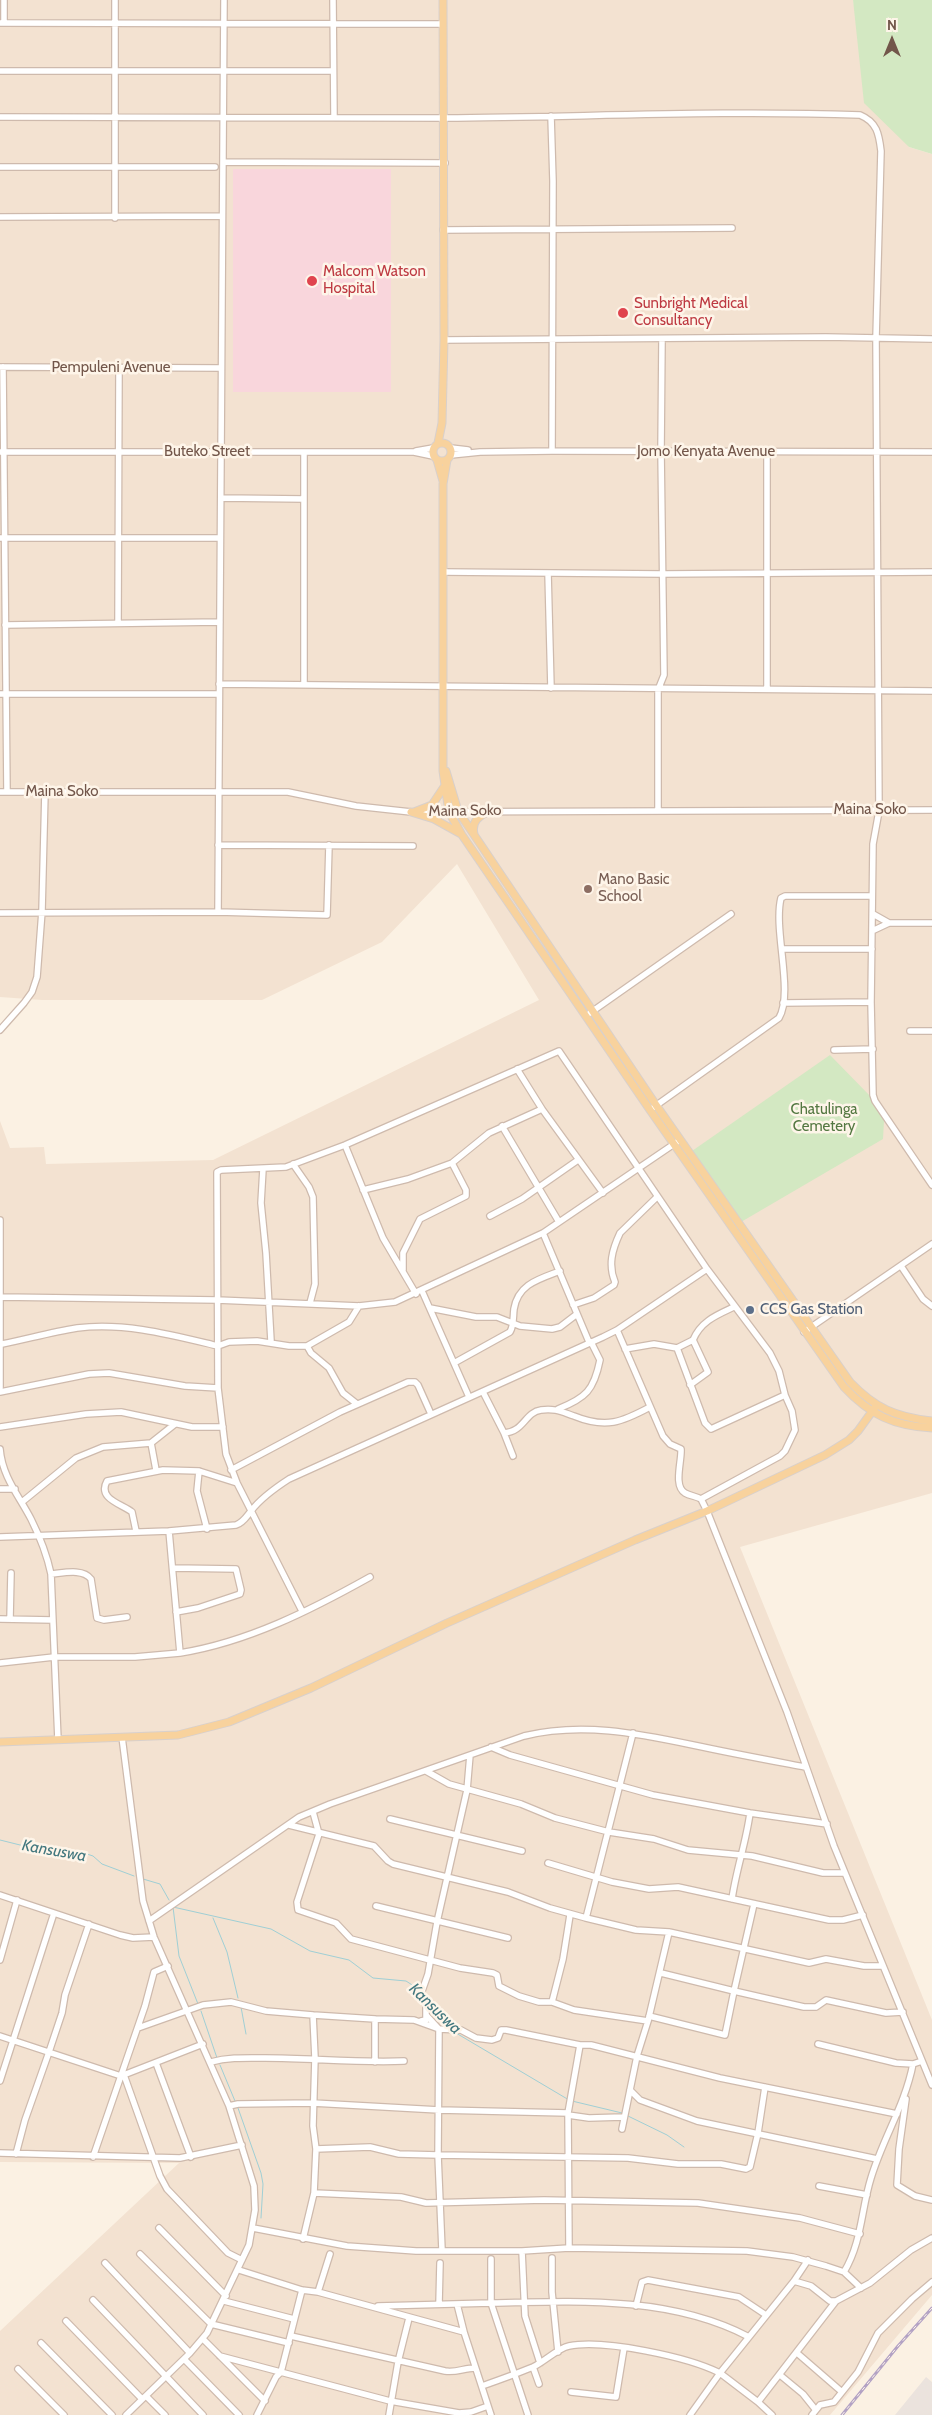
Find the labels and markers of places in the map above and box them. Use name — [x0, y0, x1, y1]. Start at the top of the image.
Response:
place label: Malcom Watson Hospital — [323, 263, 426, 298]
marker: Malcom Watson Hospital — [305, 274, 319, 288]
place label: Sunbright Medical Consultancy — [634, 295, 748, 330]
marker: Sunbright Medical Consultancy — [616, 306, 630, 320]
place label: Mano Basic School — [598, 871, 670, 906]
marker: Mano Basic School — [582, 883, 594, 895]
place label: CCS Gas Station — [760, 1301, 863, 1319]
marker: CCS Gas Station — [744, 1304, 756, 1316]

